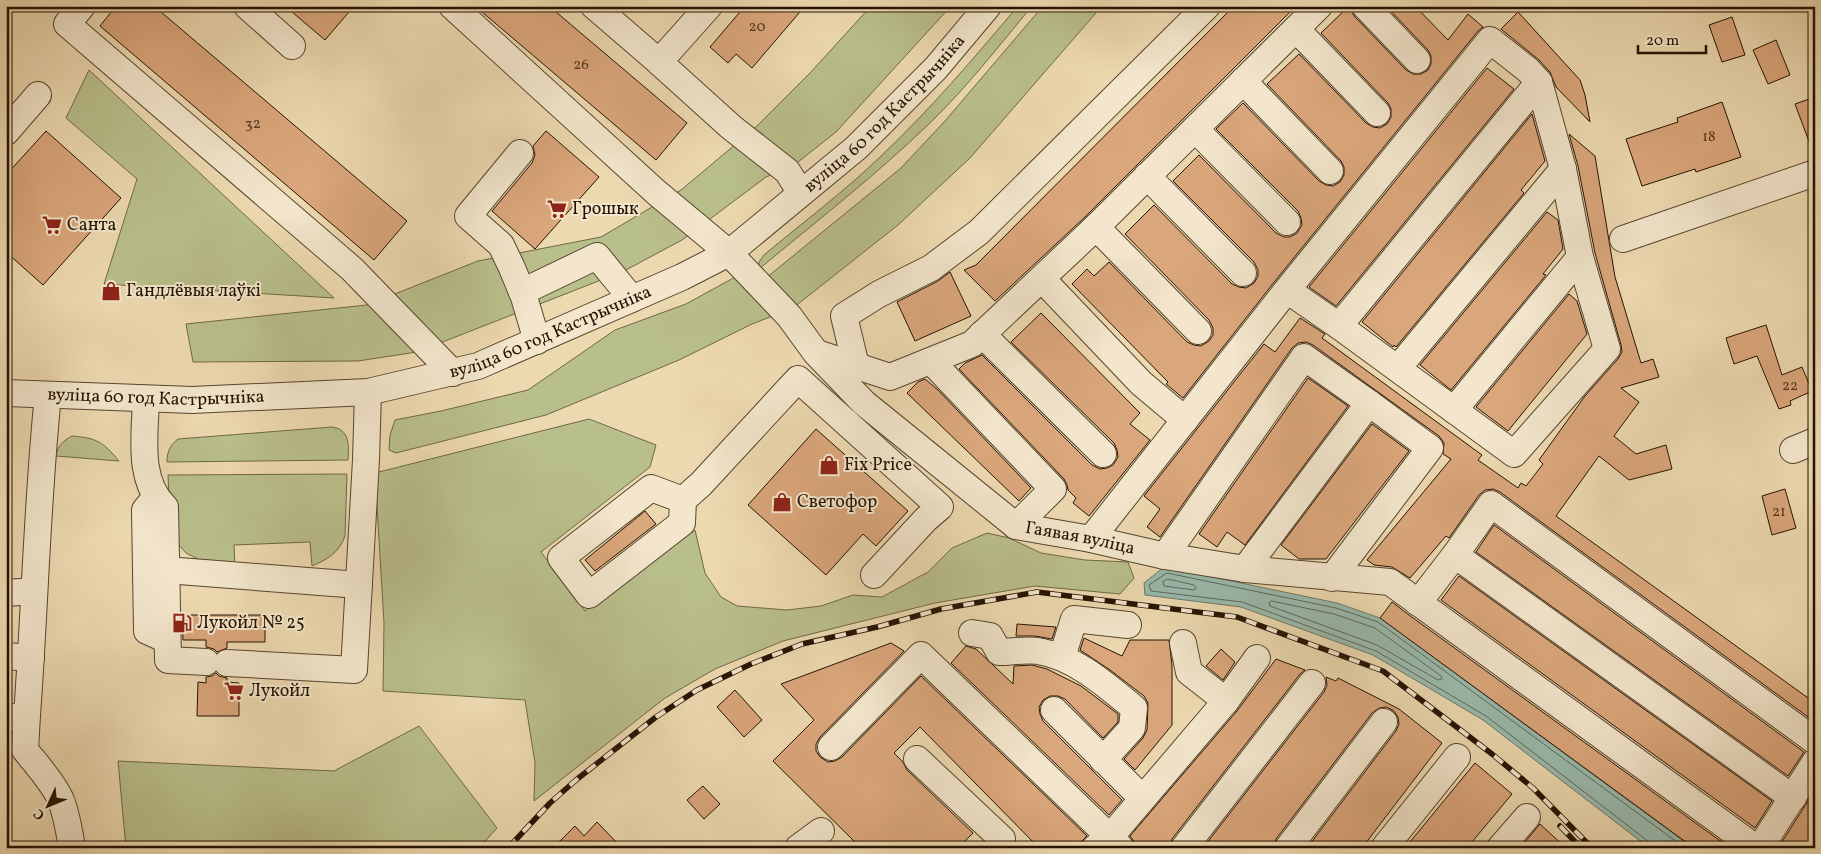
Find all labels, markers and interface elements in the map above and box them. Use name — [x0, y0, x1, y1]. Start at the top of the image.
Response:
house number: 20 — [749, 17, 765, 38]
scale bar — [1638, 22, 1706, 54]
street label: вуліца 60 год Кастрычніка — [799, 29, 971, 198]
text: 20 m — [1646, 31, 1679, 52]
house number: 26 — [573, 55, 589, 76]
house number: 32 — [245, 114, 261, 135]
house number: 18 — [1702, 127, 1716, 148]
place label: Грошык — [572, 197, 639, 222]
supermarket icon: Грошык — [546, 198, 568, 220]
place label: Санта — [67, 213, 117, 238]
supermarket icon: Санта — [41, 214, 63, 236]
place label: Гандлёвыя лаўкі — [126, 279, 261, 304]
street label: вуліца 60 год Кастрычніка — [447, 279, 656, 385]
shop icon: Гандлёвыя лаўкі — [100, 280, 122, 302]
house number: 22 — [1782, 376, 1798, 397]
street label: вуліца 60 год Кастрычніка — [47, 382, 265, 413]
place label: Fix Price — [844, 453, 912, 478]
shop icon: Fix Price — [818, 454, 840, 476]
place label: Светофор — [797, 490, 877, 515]
shop icon: Светофор — [771, 491, 793, 513]
house number: 21 — [1772, 502, 1786, 523]
street label: Гаявая вуліца — [1023, 515, 1137, 561]
place label: Лукойл № 25 — [197, 611, 305, 636]
fuel station icon: Лукойл № 25 — [171, 612, 193, 634]
place label: Лукойл — [249, 679, 310, 704]
supermarket icon: Лукойл — [223, 680, 245, 702]
north arrow — [22, 782, 72, 832]
text: С — [30, 804, 50, 824]

